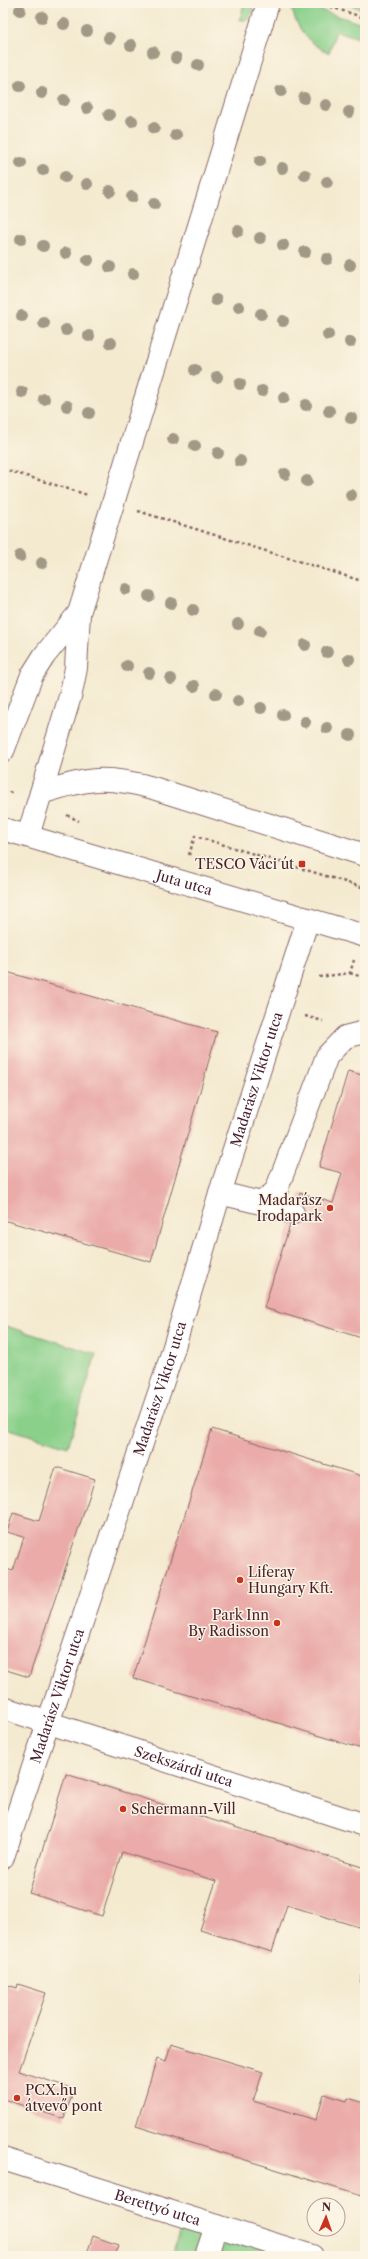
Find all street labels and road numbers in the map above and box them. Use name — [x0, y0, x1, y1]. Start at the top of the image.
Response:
street label: Juta utca — [152, 865, 215, 900]
street label: Madarász Viktor utca — [226, 1009, 287, 1149]
street label: Madarász Viktor utca — [129, 1318, 190, 1458]
street label: Madarász Viktor utca — [26, 1626, 88, 1765]
street label: Szekszárdi utca — [132, 1742, 236, 1791]
street label: Berettyó utca — [112, 2186, 203, 2230]

